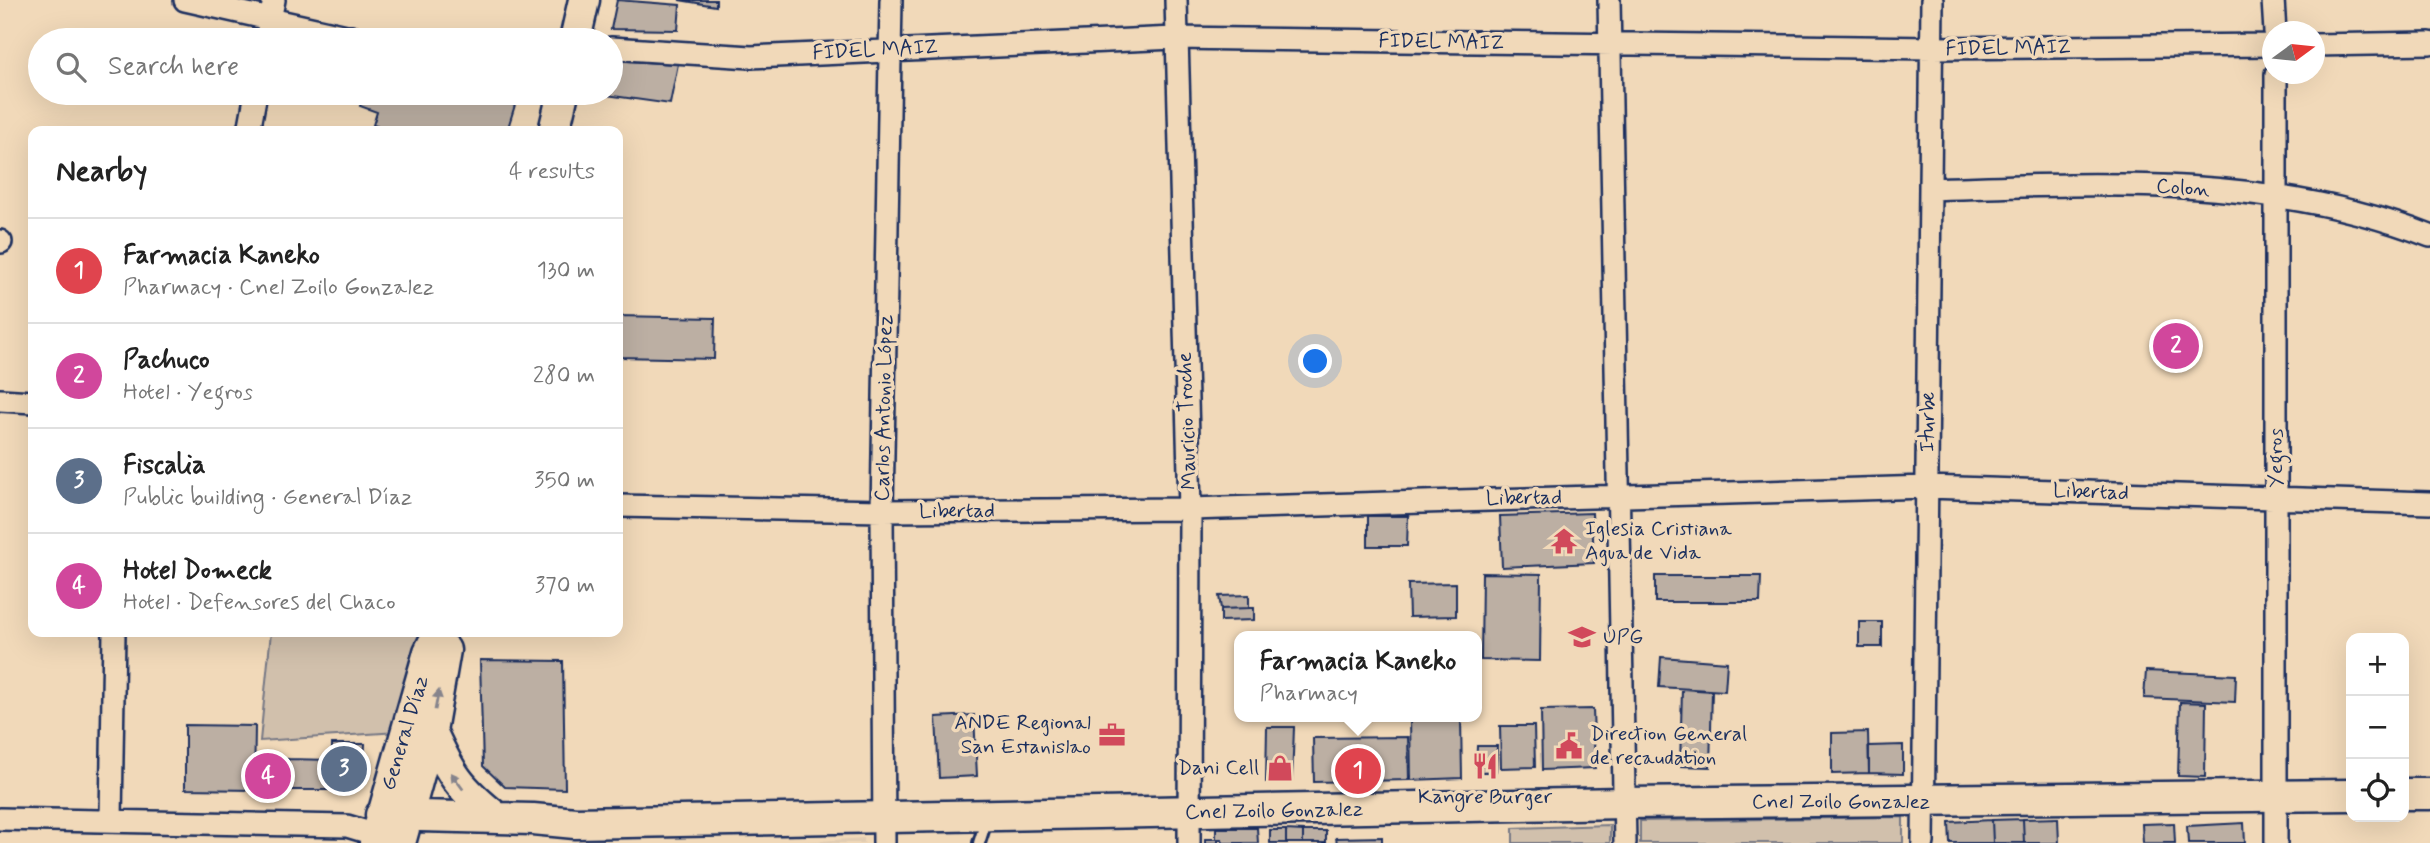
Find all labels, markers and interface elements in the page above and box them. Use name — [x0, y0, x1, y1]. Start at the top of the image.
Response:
north arrow — [2262, 21, 2325, 84]
street label: FIDEL MAIZ — [1378, 27, 1504, 57]
search box — [28, 28, 623, 105]
street label: FIDEL MAIZ — [812, 33, 938, 67]
street label: FIDEL MAIZ — [1945, 33, 2071, 63]
icon: search — [52, 48, 90, 86]
text: Search here — [108, 50, 239, 84]
text: Nearby — [56, 152, 147, 191]
text: 4 results — [509, 157, 595, 187]
street label: Colon — [2155, 172, 2211, 204]
text: Farmacia Kaneko — [123, 239, 320, 273]
text: 1 — [74, 256, 84, 286]
text: 130 m — [537, 256, 595, 286]
text: Pharmacy · Cnel Zoilo Gonzalez — [123, 273, 434, 303]
street label: Carlos Antonio López — [868, 314, 900, 502]
pin: 2 — [2153, 320, 2199, 372]
text: Pachuco — [123, 344, 210, 378]
your location — [1298, 344, 1332, 378]
street label: Mauricio Troche — [1171, 352, 1203, 490]
text: 2 — [73, 361, 85, 391]
text: 280 m — [533, 361, 595, 391]
text: Hotel · Yegros — [123, 378, 253, 408]
street label: Iturbe — [1913, 392, 1943, 452]
street label: Yegros — [2262, 428, 2292, 488]
text: Fiscalia — [123, 449, 206, 483]
text: 3 — [74, 466, 84, 496]
text: 350 m — [534, 466, 595, 496]
street label: Libertad — [2053, 477, 2129, 507]
text: Public building · General Díaz — [123, 483, 412, 513]
street label: Libertad — [1486, 483, 1562, 513]
street label: Libertad — [919, 497, 995, 525]
place label: Iglesia Cristiana Agua de Vida — [1585, 515, 1732, 567]
temple icon: Iglesia Cristiana Agua de Vida — [1549, 526, 1579, 556]
text: Hotel Domeck — [123, 554, 272, 588]
text: 4 — [72, 571, 86, 601]
text: 370 m — [535, 571, 595, 601]
text: Hotel · Defensores del Chaco — [123, 588, 396, 618]
school or university icon: UPG — [1567, 622, 1597, 652]
place label: UPG — [1603, 623, 1643, 651]
popup — [1234, 631, 1482, 722]
map controls — [2346, 633, 2409, 822]
button: + — [2346, 633, 2409, 696]
text: Farmacia Kaneko — [1260, 645, 1456, 679]
street label: General Díaz — [374, 672, 436, 794]
text: Pharmacy — [1260, 679, 1358, 709]
one-way arrow — [432, 689, 443, 711]
button: − — [2346, 696, 2409, 759]
place label: ANDE Regional San Estanislao — [954, 709, 1091, 761]
office icon: ANDE Regional San Estanislao — [1097, 720, 1127, 750]
place label: Direction General de recaudation — [1590, 720, 1747, 772]
public building icon: Direction General de recaudation — [1554, 731, 1584, 761]
pin: 3 — [321, 743, 367, 795]
pin: 1 — [1335, 745, 1381, 797]
pin: 4 — [245, 750, 291, 802]
restaurant icon: Kangre Burger — [1470, 751, 1500, 781]
shop icon: Dani Cell — [1265, 753, 1295, 783]
place label: Dani Cell — [1178, 754, 1259, 782]
button: locate — [2346, 759, 2409, 822]
one-way arrow — [449, 772, 464, 790]
place label: Kangre Burger — [1418, 783, 1553, 812]
street label: Cnel Zoilo Gonzalez — [1752, 788, 1930, 816]
street label: Cnel Zoilo Gonzalez — [1185, 795, 1363, 827]

